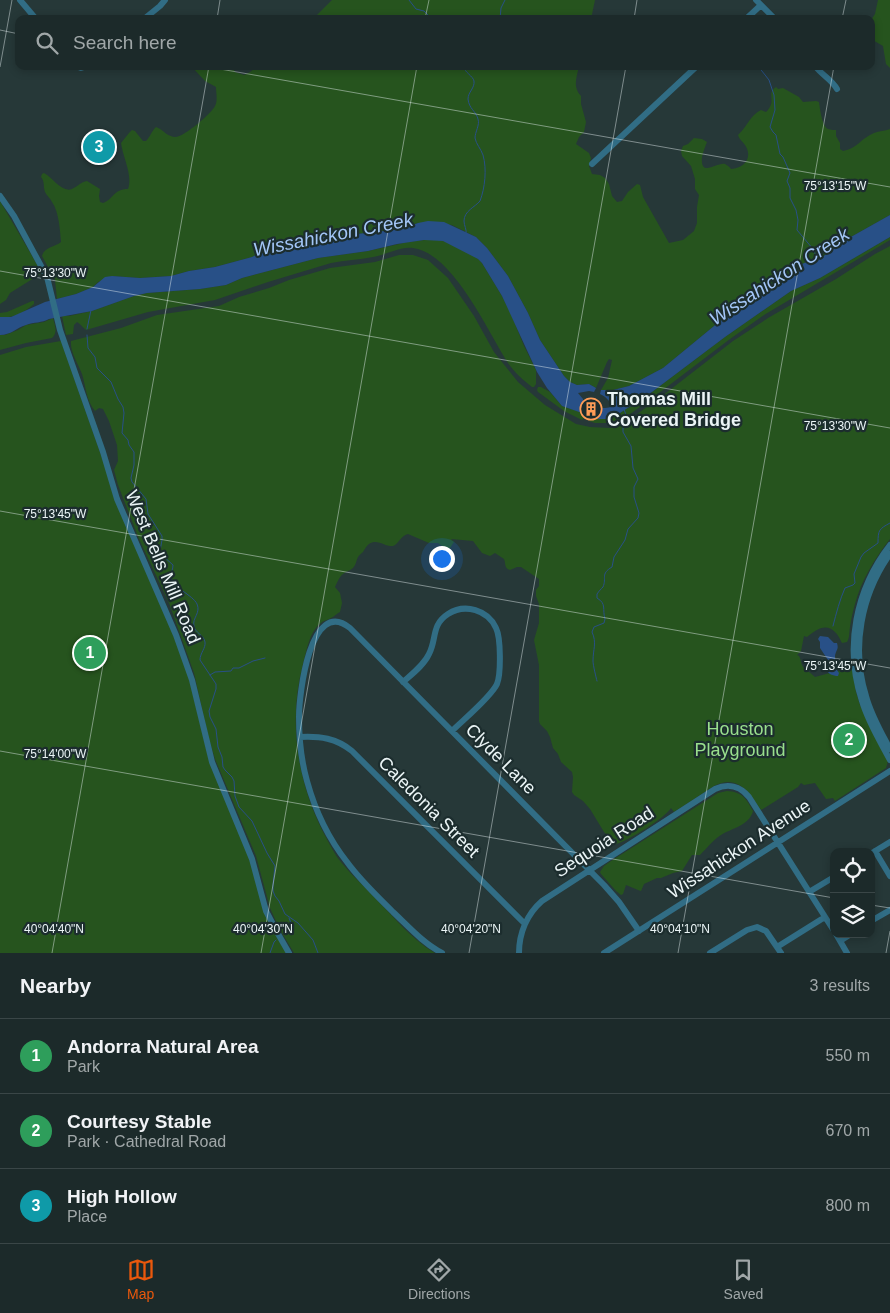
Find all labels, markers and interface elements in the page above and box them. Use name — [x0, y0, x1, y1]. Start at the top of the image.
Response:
search box — [15, 15, 875, 70]
icon: search — [33, 29, 61, 57]
text: Search here — [73, 32, 177, 53]
pin: 3 — [83, 128, 115, 166]
text: 75°13'15"W — [804, 179, 867, 193]
water label: Wissahickon Creek — [251, 208, 416, 260]
water label: Wissahickon Creek — [705, 223, 854, 329]
text: 75°13'30"W — [24, 266, 87, 280]
place label: Thomas Mill Covered Bridge — [607, 389, 741, 430]
building icon: Thomas Mill Covered Bridge — [579, 397, 603, 421]
text: 75°13'30"W — [804, 419, 867, 433]
street label: West Bells Mill Road — [122, 487, 204, 647]
text: 75°13'45"W — [24, 507, 87, 521]
your location — [429, 546, 455, 572]
pin: 1 — [74, 634, 106, 672]
text: 75°13'45"W — [804, 659, 867, 673]
park label: Houston Playground — [694, 719, 786, 760]
street label: Clyde Lane — [462, 720, 540, 798]
pin: 2 — [833, 721, 865, 759]
text: 75°14'00"W — [24, 747, 87, 761]
street label: Caledonia Street — [375, 753, 483, 861]
street label: Wissahickon Avenue — [664, 795, 814, 903]
street label: Sequoia Road — [551, 803, 657, 881]
map controls — [830, 848, 875, 938]
button: locate — [830, 848, 875, 893]
button: layers — [830, 893, 875, 938]
text: 40°04'40"N — [24, 922, 84, 936]
text: 40°04'30"N — [233, 922, 293, 936]
text: 40°04'20"N — [441, 922, 501, 936]
text: 40°04'10"N — [650, 922, 710, 936]
text: Nearby — [20, 974, 91, 997]
text: 3 results — [810, 977, 870, 994]
text: Andorra Natural Area — [67, 1036, 258, 1057]
text: 1 — [32, 1047, 40, 1064]
text: 550 m — [826, 1047, 870, 1064]
text: Park — [67, 1058, 100, 1075]
text: Courtesy Stable — [67, 1111, 212, 1132]
text: 2 — [32, 1122, 40, 1139]
text: 670 m — [826, 1122, 870, 1139]
text: Park · Cathedral Road — [67, 1133, 226, 1150]
text: High Hollow — [67, 1186, 177, 1207]
text: 3 — [32, 1197, 40, 1214]
text: 800 m — [826, 1197, 870, 1214]
text: Place — [67, 1208, 107, 1225]
tab: Map — [127, 1256, 155, 1302]
tab: Directions — [408, 1256, 470, 1302]
tab: Saved — [724, 1256, 763, 1302]

